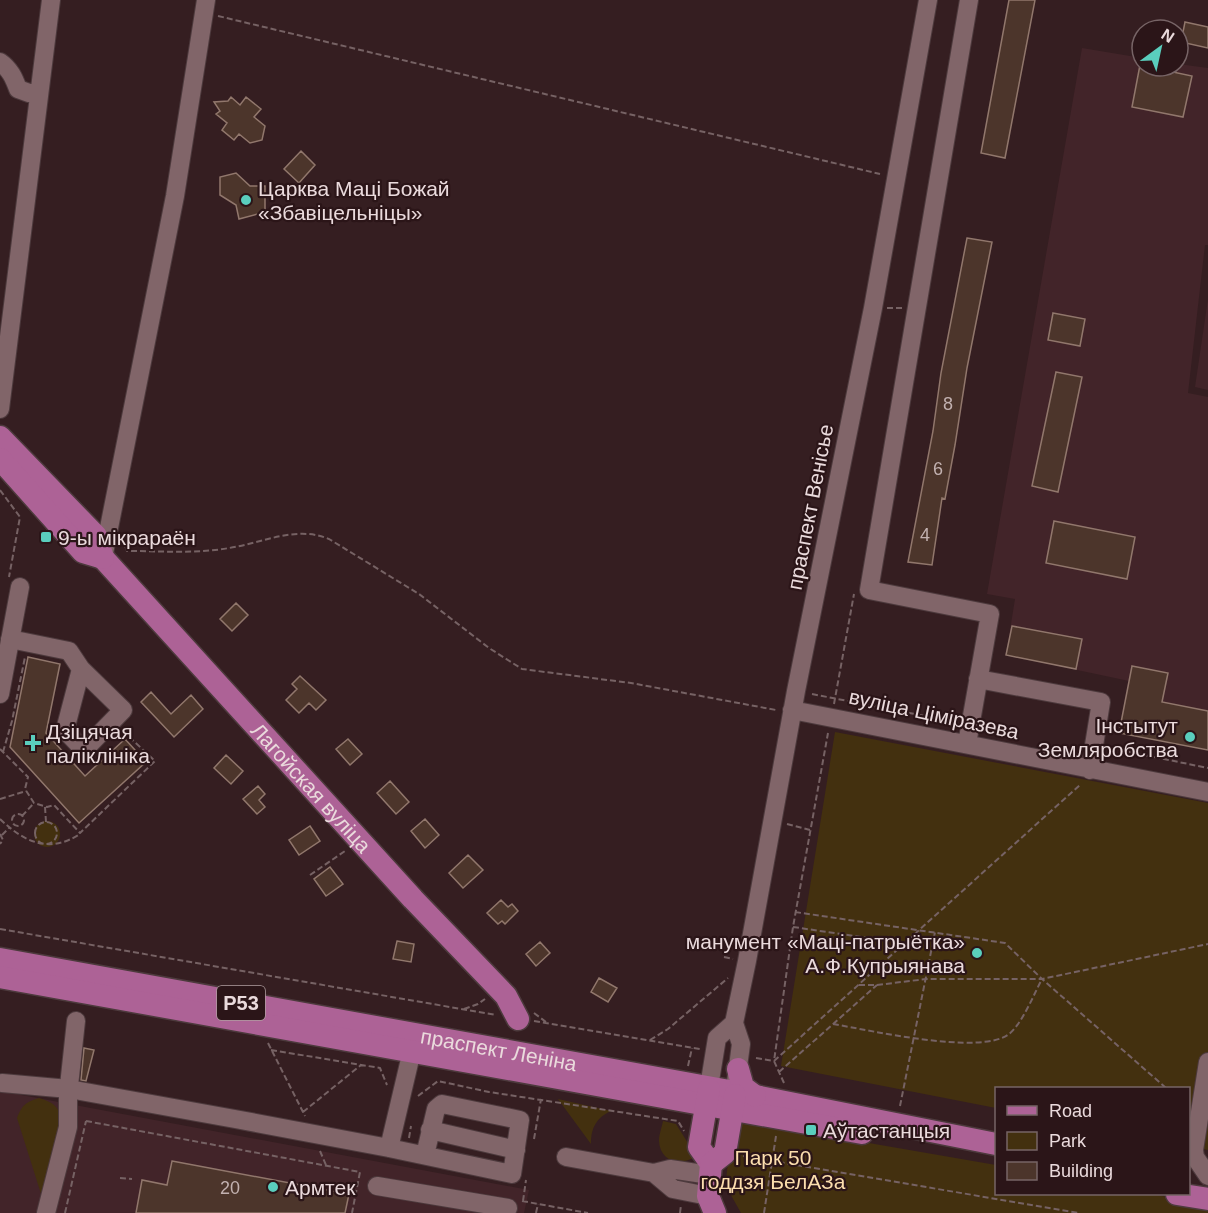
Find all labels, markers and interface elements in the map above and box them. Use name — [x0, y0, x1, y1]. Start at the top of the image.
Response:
north arrow — [1130, 18, 1190, 78]
text: N — [1158, 26, 1177, 46]
place label: Царква Маці Божай «Збавіцельніцы» — [258, 177, 450, 224]
marker: Царква Маці Божай «Збавіцельніцы» — [239, 193, 253, 207]
house number: 8 — [943, 394, 953, 414]
street label: праспект Венісье — [783, 422, 837, 592]
house number: 6 — [933, 459, 943, 479]
house number: 4 — [920, 525, 930, 545]
place label: 9-ы мікрараён — [58, 526, 196, 549]
marker: 9-ы мікрараён — [39, 530, 53, 544]
street label: вуліца Ціміразева — [847, 685, 1021, 743]
place label: Інстытут Земляробства — [1038, 714, 1178, 761]
street label: Лагойская вуліца — [247, 718, 376, 857]
place label: Дзіцячая паліклініка — [46, 720, 150, 767]
marker: Інстытут Земляробства — [1183, 730, 1197, 744]
marker: Дзіцячая паліклініка — [24, 734, 42, 752]
place label: манумент «Маці-патрыётка» А.Ф.Купрыянава — [686, 930, 965, 977]
marker: манумент «Маці-патрыётка» А.Ф.Купрыянава — [970, 946, 984, 960]
road number: Р53 — [217, 986, 265, 1020]
street label: праспект Леніна — [419, 1024, 579, 1075]
legend — [995, 1087, 1190, 1195]
text: Road — [1049, 1101, 1092, 1121]
place label: Аўтастанцыя — [823, 1119, 950, 1142]
marker: Аўтастанцыя — [804, 1123, 818, 1137]
text: Park — [1049, 1131, 1087, 1151]
park label: Парк 50 годдзя БелАЗа — [701, 1146, 846, 1193]
text: Building — [1049, 1161, 1113, 1181]
place label: Армтек — [285, 1176, 356, 1199]
house number: 20 — [220, 1178, 240, 1198]
marker: Армтек — [266, 1180, 280, 1194]

